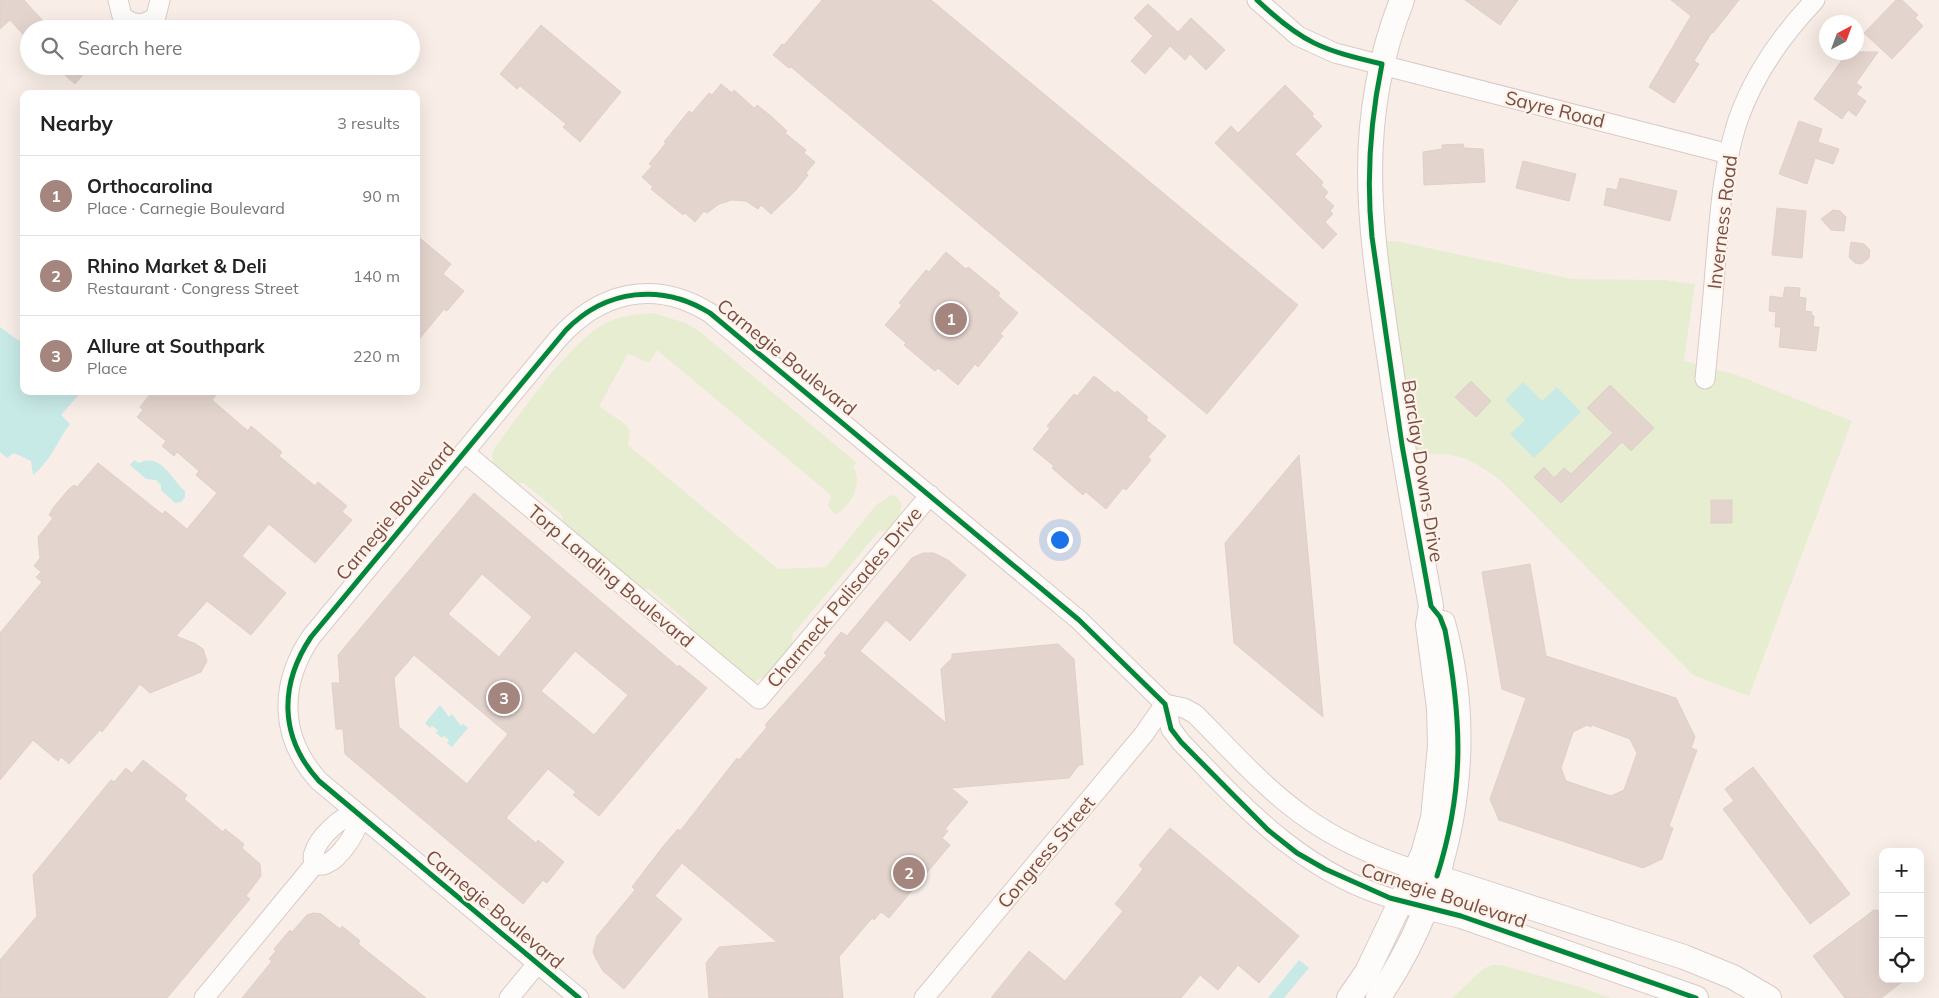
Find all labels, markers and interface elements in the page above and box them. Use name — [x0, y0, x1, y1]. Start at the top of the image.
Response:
north arrow — [1819, 15, 1864, 60]
search box — [20, 20, 420, 75]
icon: search — [38, 34, 66, 62]
text: Search here — [78, 36, 182, 60]
street label: Sayre Road — [1503, 85, 1607, 133]
text: Nearby — [40, 110, 113, 136]
text: 3 results — [337, 113, 400, 133]
street label: Inverness Road — [1702, 154, 1742, 290]
text: Orthocarolina — [87, 174, 213, 198]
text: 1 — [51, 186, 61, 206]
text: 90 m — [363, 186, 400, 206]
text: Place · Carnegie Boulevard — [87, 198, 285, 218]
text: Rhino Market & Deli — [87, 254, 267, 278]
text: 2 — [51, 266, 61, 286]
text: 140 m — [353, 266, 400, 286]
text: Restaurant · Congress Street — [87, 278, 298, 298]
street label: Carnegie Boulevard — [712, 293, 862, 421]
pin: 1 — [935, 300, 967, 338]
text: Allure at Southpark — [87, 334, 265, 358]
text: 3 — [51, 346, 61, 366]
text: 220 m — [353, 346, 400, 366]
text: Place — [87, 358, 127, 378]
street label: Barclay Downs Drive — [1397, 378, 1449, 564]
street label: Carnegie Boulevard — [330, 437, 460, 585]
street label: Torp Landing Boulevard — [523, 499, 699, 653]
street label: Charmeck Palisades Drive — [761, 502, 927, 692]
your location — [1047, 527, 1073, 553]
pin: 3 — [488, 679, 520, 717]
street label: Congress Street — [992, 791, 1100, 913]
street label: Carnegie Boulevard — [421, 844, 569, 974]
map controls — [1879, 848, 1924, 983]
button: + — [1879, 848, 1924, 893]
pin: 2 — [893, 854, 925, 892]
street label: Carnegie Boulevard — [1358, 857, 1530, 933]
button: − — [1879, 893, 1924, 938]
button: locate — [1879, 938, 1924, 983]

